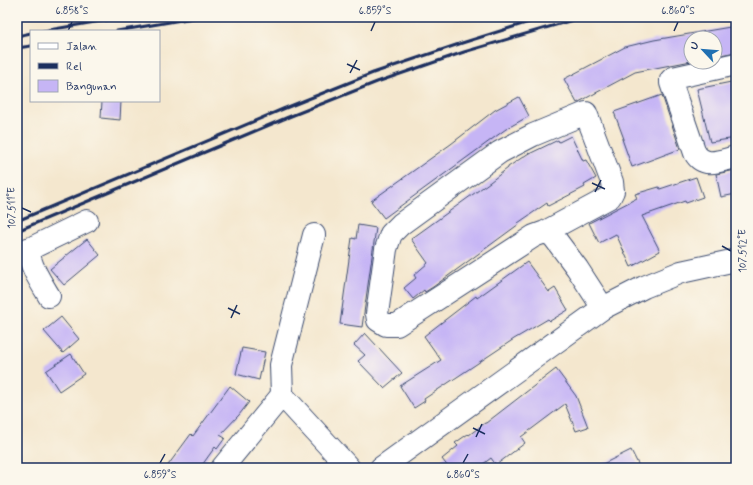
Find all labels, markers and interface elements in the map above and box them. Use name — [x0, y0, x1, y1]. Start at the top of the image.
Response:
text: 6.858°S — [56, 4, 89, 18]
text: 6.859°S — [359, 4, 392, 18]
text: 6.860°S — [661, 4, 695, 18]
legend — [30, 30, 160, 102]
north arrow — [683, 30, 723, 70]
text: Jalan — [66, 39, 98, 55]
text: U — [687, 40, 703, 52]
text: Rel — [66, 59, 82, 75]
text: Bangunan — [66, 79, 117, 95]
text: 107.511°E — [5, 187, 19, 229]
text: 107.512°E — [736, 229, 750, 273]
text: 6.859°S — [144, 468, 177, 482]
text: 6.860°S — [446, 468, 480, 482]

